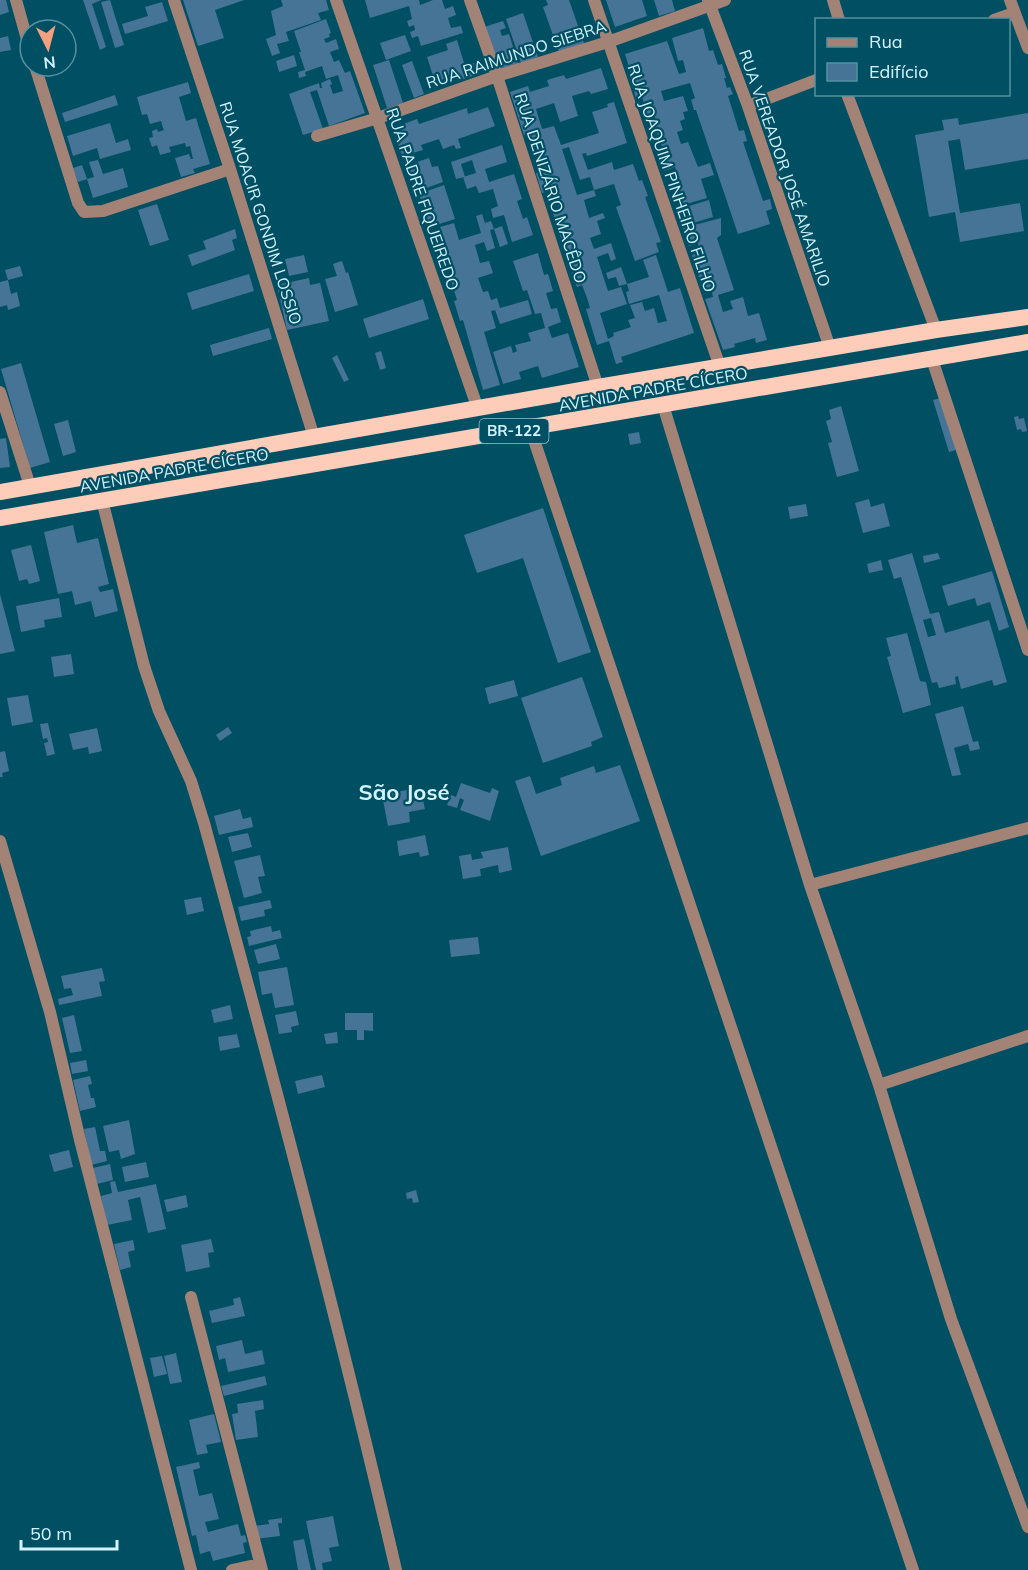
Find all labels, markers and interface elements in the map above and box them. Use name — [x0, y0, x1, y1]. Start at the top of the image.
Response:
street label: RUA RAIMUNDO SIEBRA — [423, 15, 609, 93]
north arrow — [18, 18, 78, 78]
legend — [815, 18, 1010, 96]
text: Rua — [869, 30, 903, 53]
street label: RUA VEREADOR JOSÉ AMARILIO — [735, 47, 835, 289]
text: N — [43, 52, 57, 73]
text: Edifício — [869, 60, 928, 83]
street label: RUA JOAQUIM PINHEIRO FILHO — [623, 61, 721, 295]
street label: RUA DENIZÁRIO MACÊDO — [511, 90, 591, 286]
street label: RUA MOACIR GONDIM LOSSIO — [215, 99, 307, 327]
street label: RUA PADRE FIQUEIREDO — [382, 105, 464, 293]
street label: AVENIDA PADRE CÍCERO — [557, 363, 749, 415]
road number: BR-122 — [480, 419, 548, 443]
street label: AVENIDA PADRE CÍCERO — [78, 444, 270, 496]
district label: São José — [359, 778, 449, 806]
scale bar — [21, 1513, 117, 1551]
text: 50 m — [30, 1522, 72, 1545]

